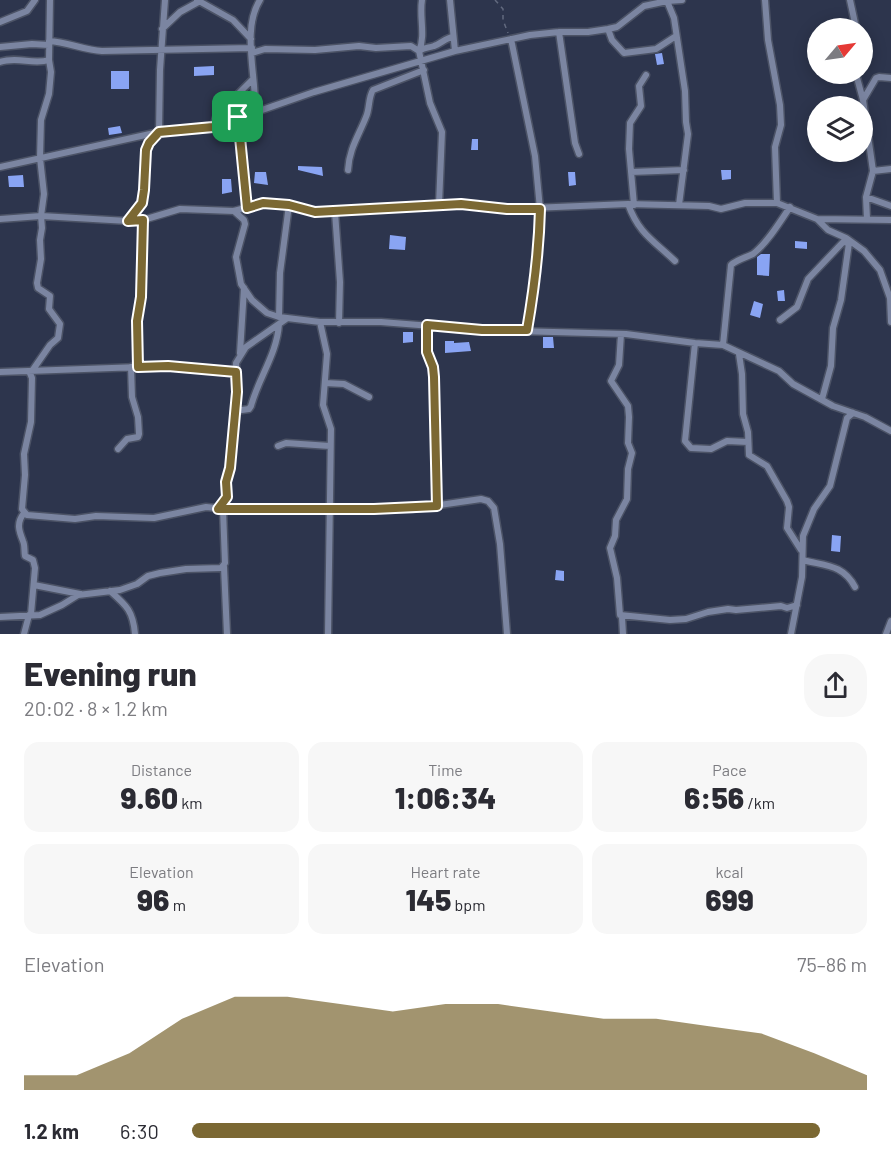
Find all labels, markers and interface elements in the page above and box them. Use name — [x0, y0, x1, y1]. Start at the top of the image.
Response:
north arrow — [807, 18, 873, 84]
map controls — [807, 18, 873, 162]
pin — [212, 91, 263, 142]
button: layers — [807, 96, 873, 162]
icon: arrive — [221, 100, 254, 133]
text: Evening run — [24, 653, 197, 693]
button: share — [804, 654, 867, 717]
text: 20:02 · 8 × 1.2 km — [24, 696, 168, 720]
text: Distance — [131, 760, 192, 779]
text: Time — [428, 760, 463, 779]
text: Pace — [712, 760, 747, 779]
text: 9.60 — [121, 779, 178, 815]
text: 1:06:34 — [395, 779, 496, 815]
text: 6:56 — [684, 779, 744, 815]
text: km — [178, 793, 202, 812]
text: /km — [744, 793, 775, 812]
text: Elevation — [129, 862, 194, 881]
text: Heart rate — [410, 862, 481, 881]
text: kcal — [716, 862, 743, 881]
text: 96 — [137, 881, 169, 917]
text: 145 — [406, 881, 451, 917]
text: 699 — [705, 881, 754, 917]
text: m — [169, 895, 186, 914]
text: bpm — [451, 895, 485, 914]
text: Elevation — [24, 952, 105, 976]
text: 75–86 m — [797, 952, 867, 976]
text: 1.2 km — [24, 1119, 79, 1143]
text: 6:30 — [120, 1119, 159, 1143]

